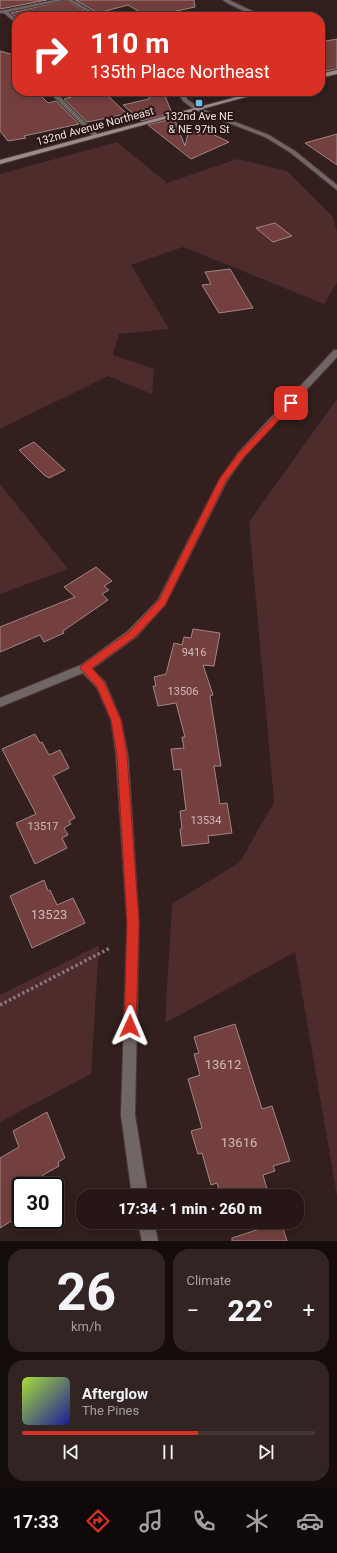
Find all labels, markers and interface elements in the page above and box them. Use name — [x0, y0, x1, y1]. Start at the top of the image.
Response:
text: 110 m — [90, 27, 169, 60]
icon: right — [24, 28, 76, 80]
text: 135th Place Northeast — [90, 61, 270, 82]
marker: 132nd Ave NE & NE 97th St — [194, 98, 204, 108]
street label: 132nd Avenue Northeast — [35, 104, 156, 148]
place label: 132nd Ave NE & NE 97th St — [165, 110, 233, 136]
pin — [274, 386, 308, 420]
icon: arrive — [280, 392, 302, 414]
house number: 9416 — [182, 646, 206, 659]
house number: 13506 — [168, 685, 198, 698]
house number: 13534 — [191, 814, 221, 827]
house number: 13517 — [28, 820, 58, 833]
house number: 13523 — [31, 907, 67, 922]
position arrow — [109, 1005, 151, 1047]
house number: 13612 — [205, 1057, 241, 1072]
house number: 13616 — [221, 1135, 257, 1150]
speed limit sign: 30 — [12, 1177, 64, 1229]
text: 17:34 · 1 min · 260 m — [118, 1200, 262, 1218]
text: 26 — [56, 1262, 116, 1323]
text: Climate — [187, 1273, 231, 1288]
text: 22° — [228, 1293, 274, 1328]
text: − — [187, 1298, 199, 1323]
text: + — [303, 1298, 315, 1323]
text: km/h — [71, 1319, 102, 1334]
text: Afterglow — [82, 1385, 148, 1403]
text: The Pines — [82, 1403, 139, 1418]
icon: previous — [60, 1441, 82, 1463]
icon: pause — [157, 1441, 179, 1463]
icon: next — [255, 1441, 277, 1463]
icon: directions — [84, 1507, 112, 1535]
icon: music — [137, 1507, 165, 1535]
icon: phone — [190, 1507, 218, 1535]
icon: climate — [243, 1507, 271, 1535]
icon: car — [296, 1507, 324, 1535]
text: 17:33 — [13, 1511, 59, 1532]

